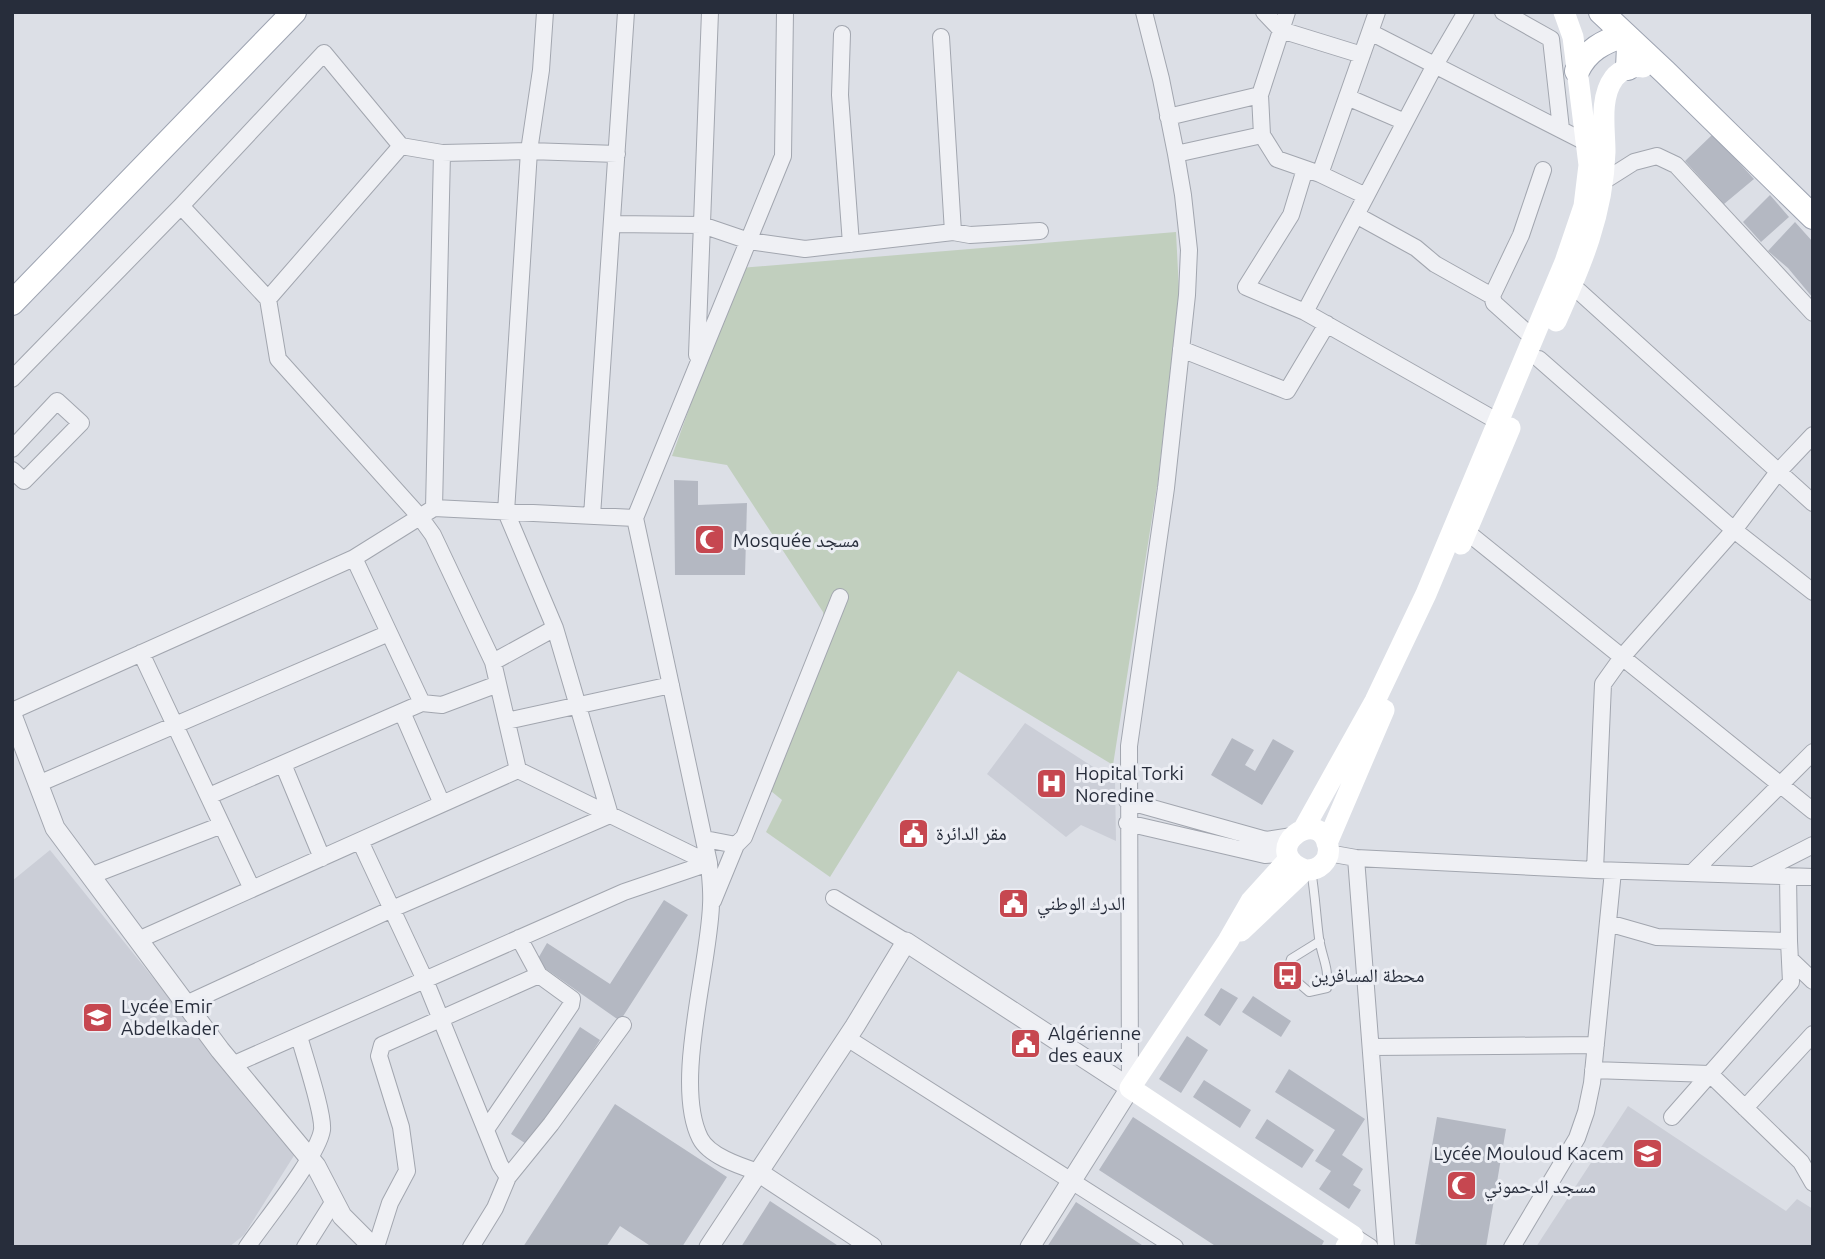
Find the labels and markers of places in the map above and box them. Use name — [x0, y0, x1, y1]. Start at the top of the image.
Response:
mosque icon: Mosquée مسجد — [693, 523, 727, 557]
place label: Mosquée مسجد — [733, 529, 859, 551]
place label: Hopital Torki Noredine — [1075, 762, 1184, 806]
hospital icon: Hopital Torki Noredine — [1035, 767, 1069, 801]
public building icon: مقر الدائرة — [896, 816, 930, 850]
place label: مقر الدائرة — [936, 822, 1007, 845]
public building icon: الدرك الوطني — [997, 886, 1031, 920]
place label: الدرك الوطني — [1037, 892, 1125, 919]
bus stop icon: محطة المسافرين — [1271, 958, 1305, 992]
place label: محطة المسافرين — [1311, 964, 1424, 987]
place label: Lycée Emir Abdelkader — [121, 995, 219, 1039]
school or university icon: Lycée Emir Abdelkader — [81, 1000, 115, 1034]
place label: Algérienne des eaux — [1048, 1022, 1141, 1066]
public building icon: Algérienne des eaux — [1008, 1027, 1042, 1061]
school or university icon: Lycée Mouloud Kacem — [1630, 1136, 1664, 1170]
place label: Lycée Mouloud Kacem — [1433, 1142, 1624, 1164]
mosque icon: مسجد الدحموني — [1444, 1169, 1478, 1203]
place label: مسجد الدحموني — [1484, 1175, 1596, 1202]

